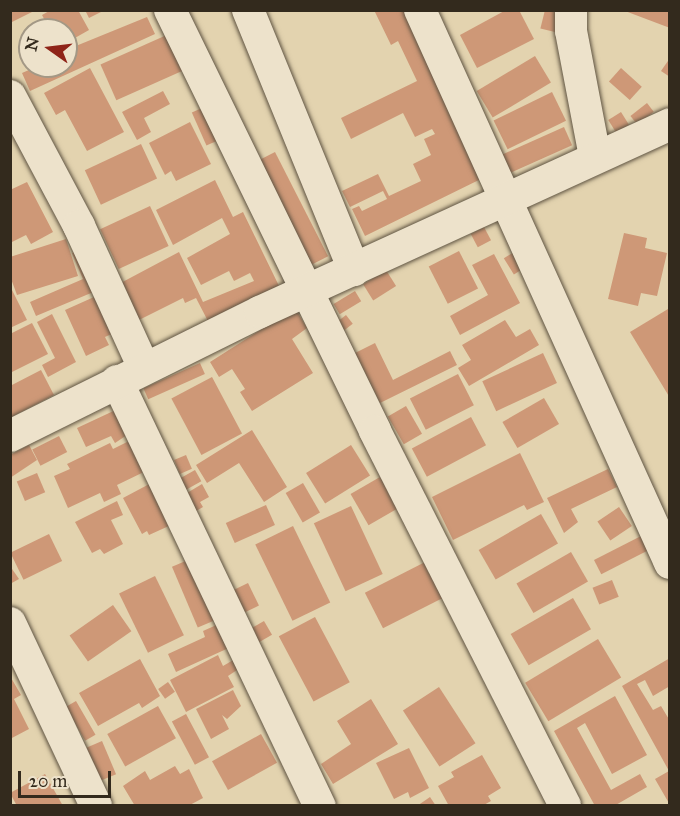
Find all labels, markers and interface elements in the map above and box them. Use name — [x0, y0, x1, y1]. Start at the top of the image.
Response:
north arrow — [18, 18, 78, 78]
text: N — [21, 35, 43, 53]
scale bar — [21, 759, 114, 797]
text: 20 m — [29, 770, 67, 792]

